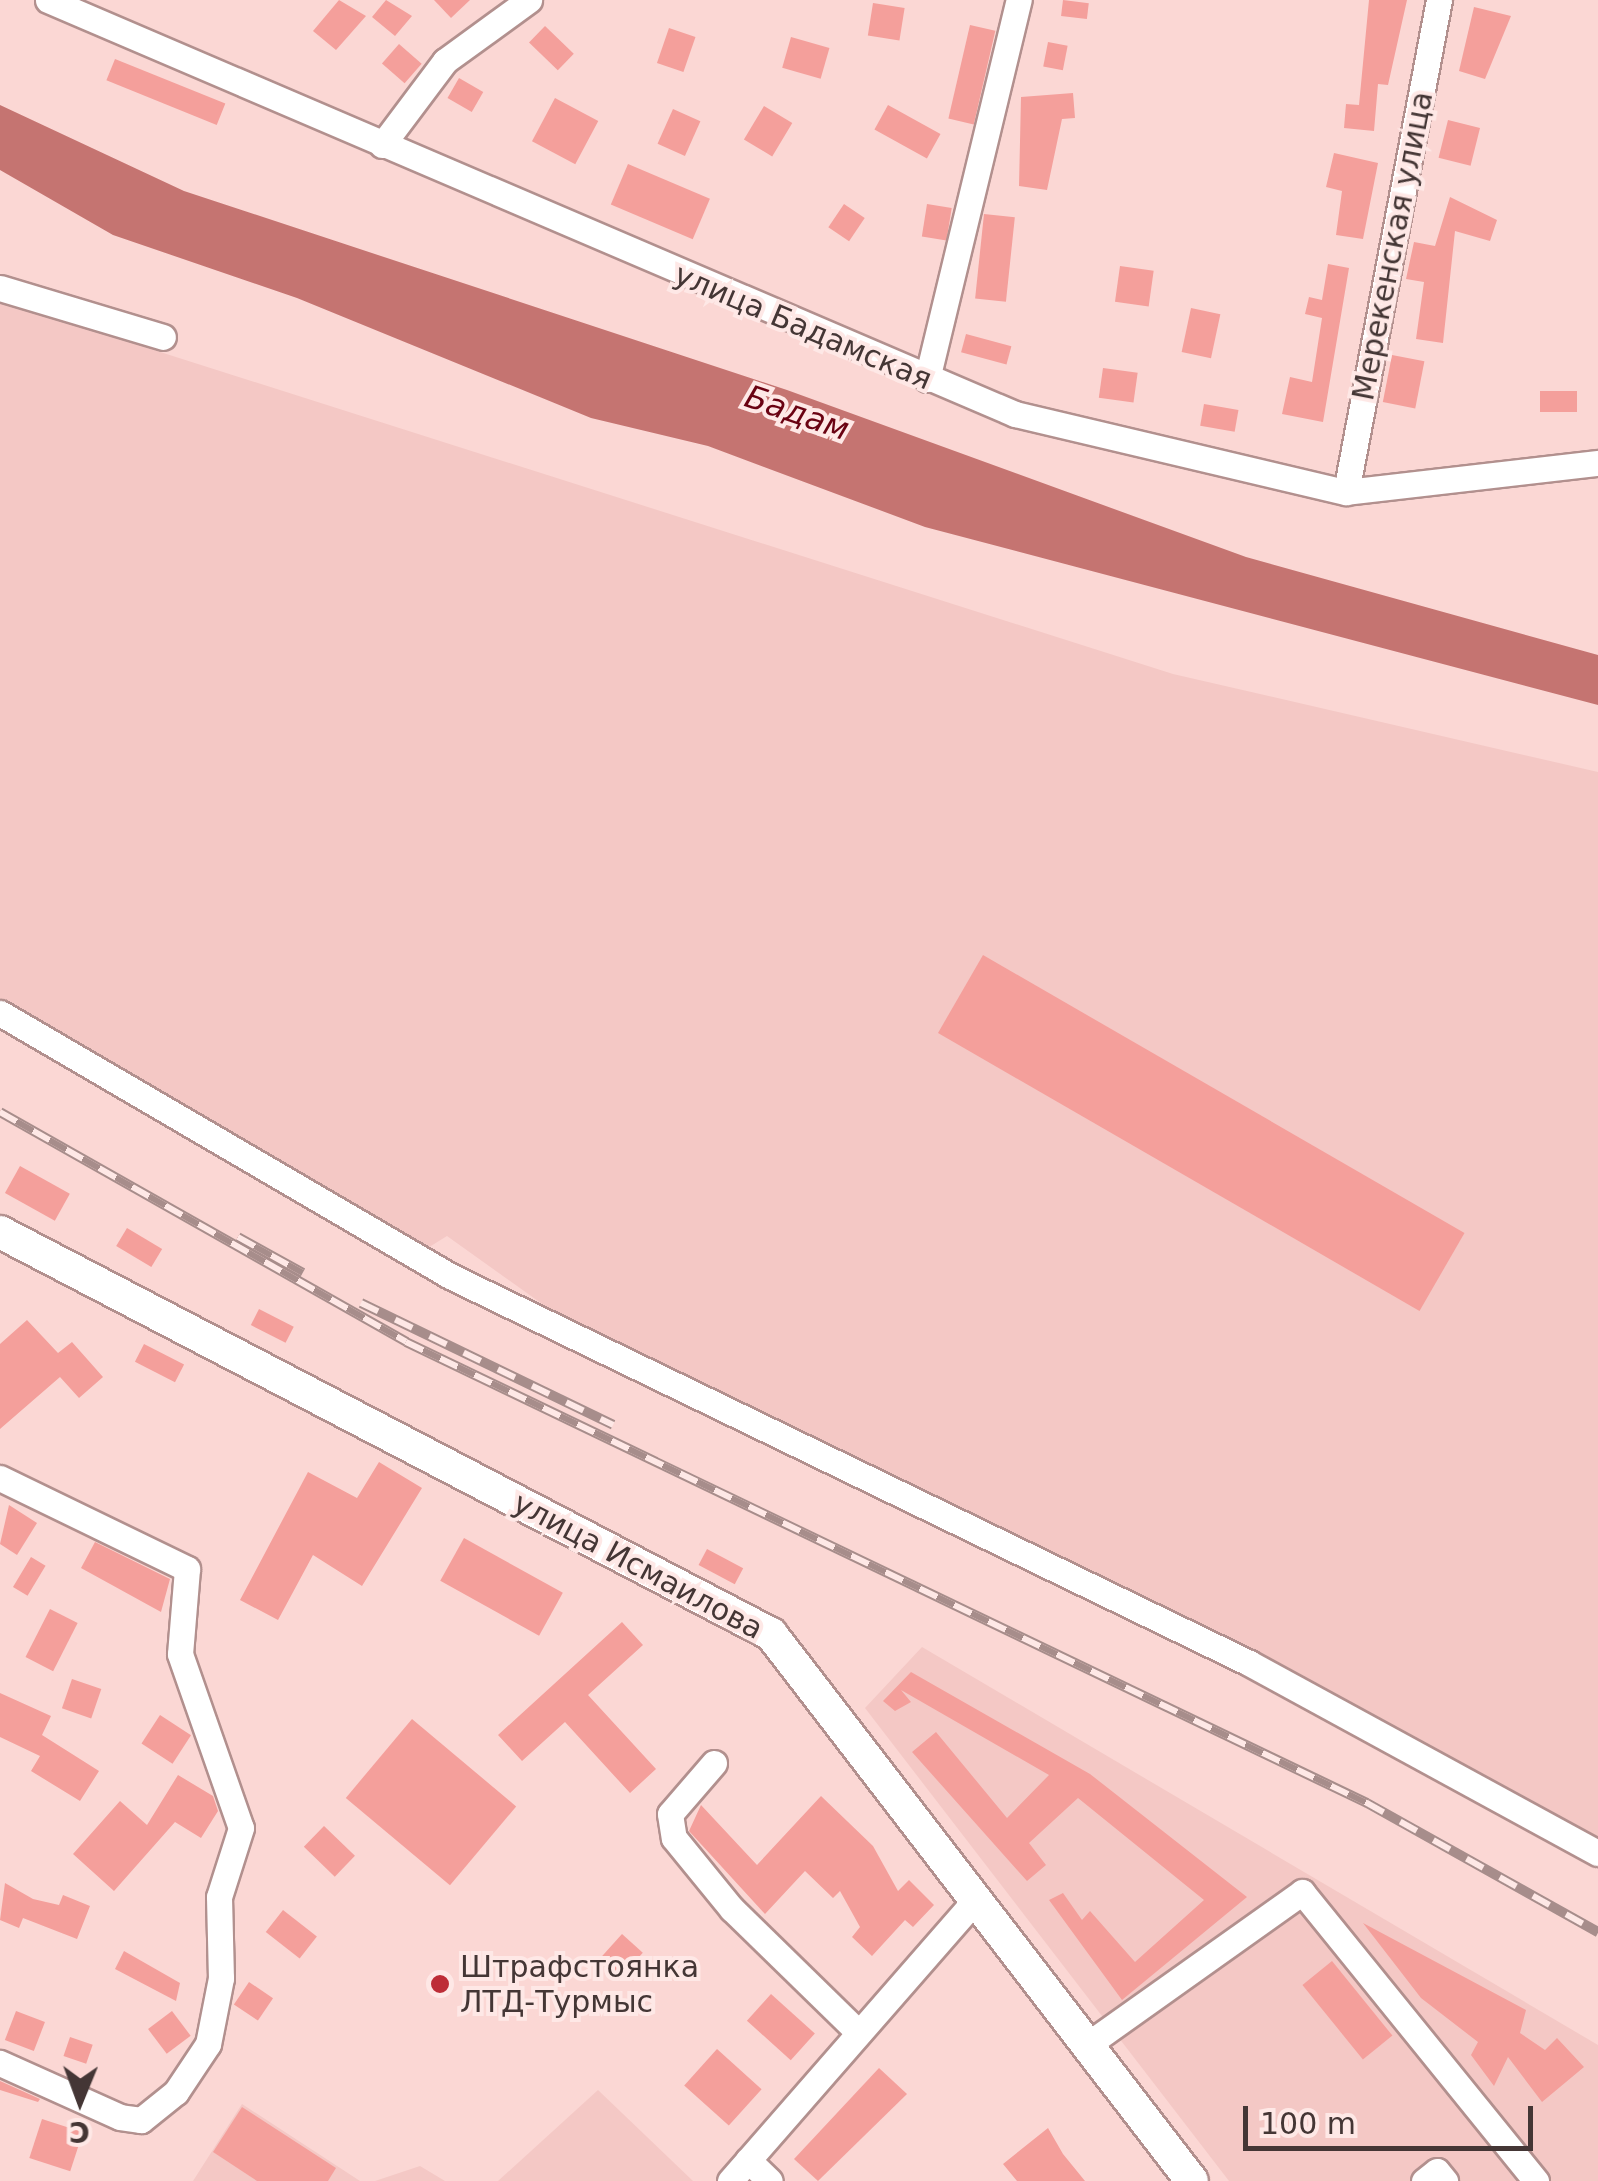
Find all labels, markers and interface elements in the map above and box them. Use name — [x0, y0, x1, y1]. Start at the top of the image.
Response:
street label: Мерекенская улица — [1345, 89, 1441, 403]
street label: улица Бадамская — [669, 256, 937, 398]
water label: Бадам — [740, 377, 854, 449]
street label: улица Исмаилова — [507, 1485, 769, 1647]
place label: Штрафстоянка ЛТД-Турмыс — [460, 1949, 699, 2020]
marker: Штрафстоянка ЛТД-Турмыс — [429, 1973, 451, 1995]
north arrow — [30, 2051, 130, 2151]
scale bar — [1248, 2086, 1538, 2148]
text: 100 m — [1260, 2106, 1356, 2141]
text: С — [69, 2115, 90, 2148]

